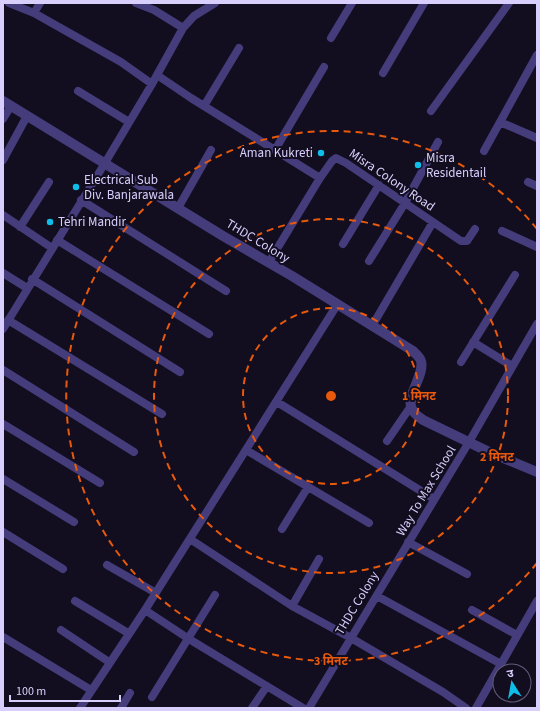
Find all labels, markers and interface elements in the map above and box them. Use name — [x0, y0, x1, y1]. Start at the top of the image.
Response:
place label: Aman Kukreti — [240, 144, 313, 162]
street label: Misra Colony Road — [346, 145, 438, 215]
marker: Aman Kukreti — [316, 148, 326, 158]
place label: Misra Residentail — [426, 149, 486, 182]
marker: Misra Residentail — [413, 160, 423, 170]
place label: Electrical Sub Div. Banjarawala — [84, 171, 174, 204]
marker: Electrical Sub Div. Banjarawala — [71, 182, 81, 192]
place label: Tehri Mandir — [58, 213, 126, 231]
street label: THDC Colony — [223, 215, 293, 267]
marker: Tehri Mandir — [45, 217, 55, 227]
text: 1 मिनट — [402, 388, 436, 405]
centre of rings — [324, 389, 338, 403]
street label: Way To Max School — [392, 442, 460, 540]
text: 2 मिनट — [480, 449, 514, 466]
street label: THDC Colony — [331, 568, 383, 638]
text: 3 मिनट — [314, 653, 348, 670]
north arrow — [492, 663, 532, 703]
text: उ — [506, 666, 515, 682]
scale bar — [10, 677, 120, 703]
text: 100 m — [16, 683, 46, 700]

